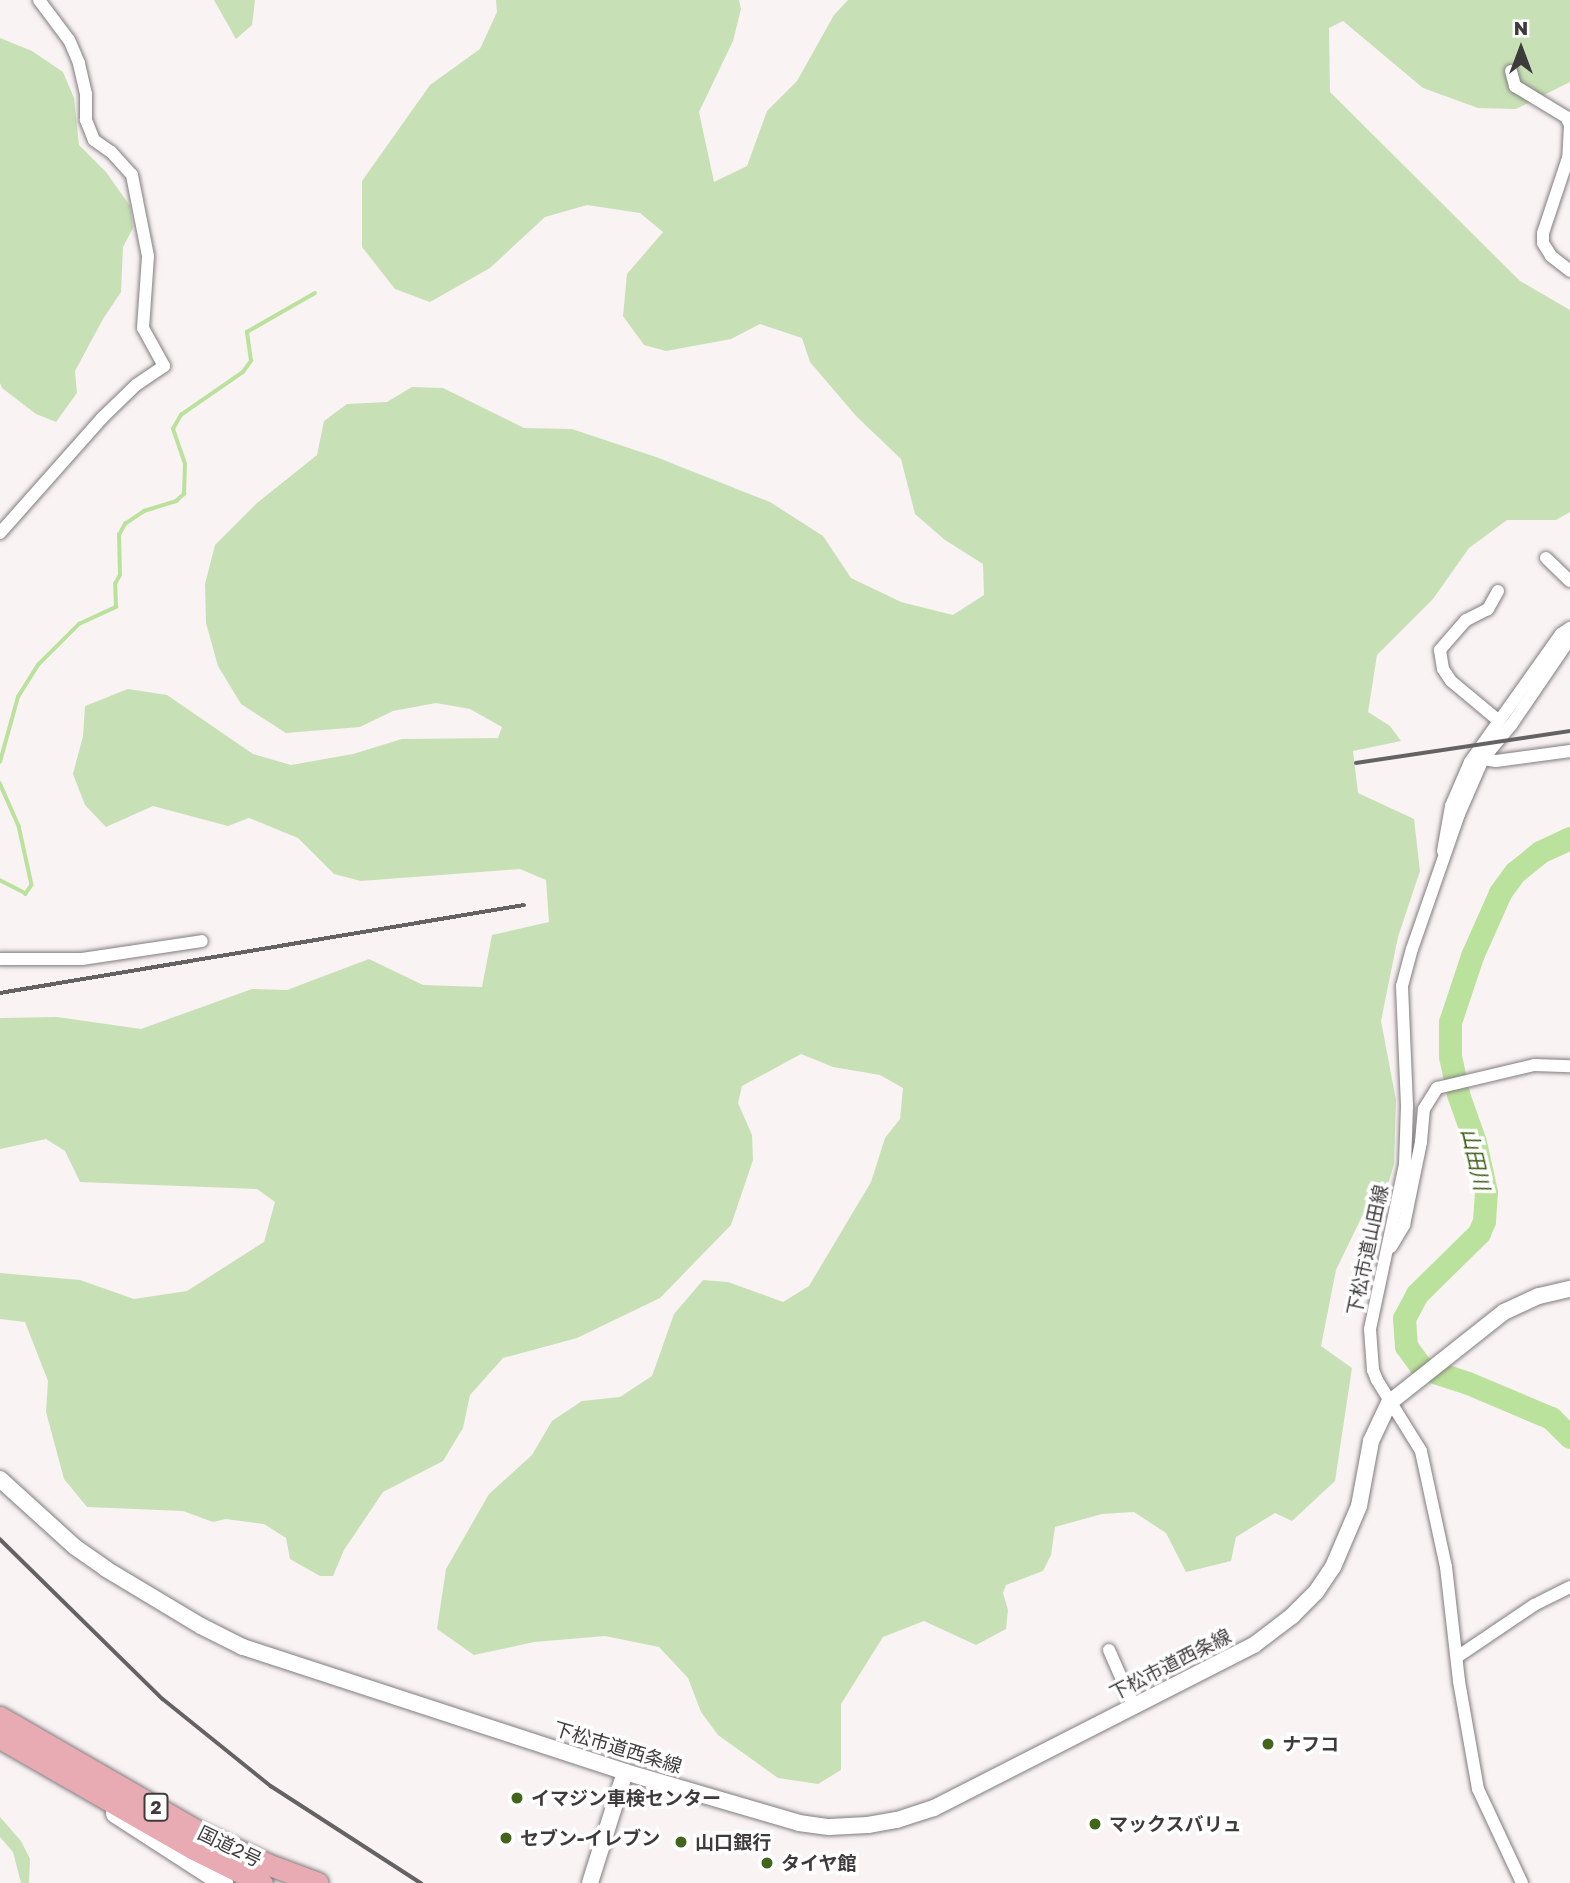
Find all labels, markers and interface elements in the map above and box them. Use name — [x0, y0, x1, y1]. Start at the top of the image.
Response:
north arrow — [1486, 14, 1556, 84]
text: N — [1514, 16, 1528, 39]
water label: 山田川 — [1457, 1125, 1495, 1193]
street label: 下松市道山田線 — [1342, 1183, 1392, 1317]
street label: 下松市道西条線 — [1106, 1624, 1234, 1704]
street label: 下松市道西条線 — [551, 1717, 685, 1777]
place label: ナフコ — [1282, 1733, 1339, 1755]
marker: ナフコ — [1260, 1736, 1276, 1752]
place label: イマジン車検センター — [531, 1787, 721, 1809]
marker: イマジン車検センター — [509, 1790, 525, 1806]
road number: 2 — [142, 1793, 170, 1822]
place label: マックスバリュ — [1109, 1813, 1242, 1835]
marker: マックスバリュ — [1087, 1816, 1103, 1832]
street label: 国道2号 — [194, 1821, 266, 1871]
place label: セブン-イレブン — [520, 1827, 660, 1849]
marker: セブン-イレブン — [498, 1830, 514, 1846]
place label: 山口銀行 — [695, 1831, 771, 1853]
marker: 山口銀行 — [673, 1834, 689, 1850]
place label: タイヤ館 — [781, 1852, 857, 1874]
marker: タイヤ館 — [759, 1855, 775, 1871]

